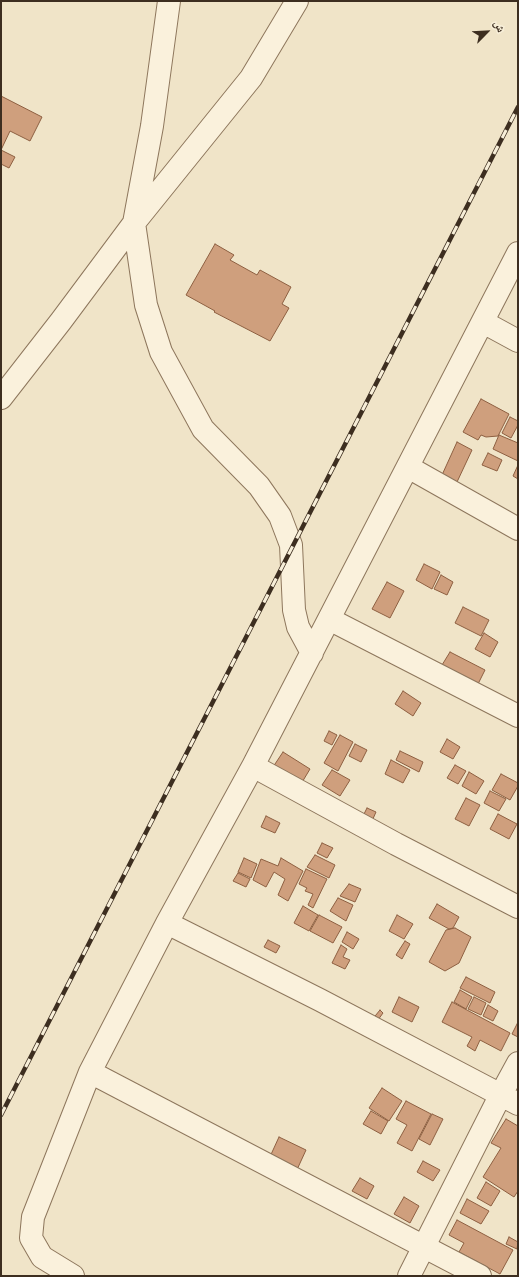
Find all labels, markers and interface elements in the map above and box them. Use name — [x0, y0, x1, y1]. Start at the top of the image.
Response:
north arrow — [467, 12, 507, 52]
text: ش — [487, 18, 509, 36]

